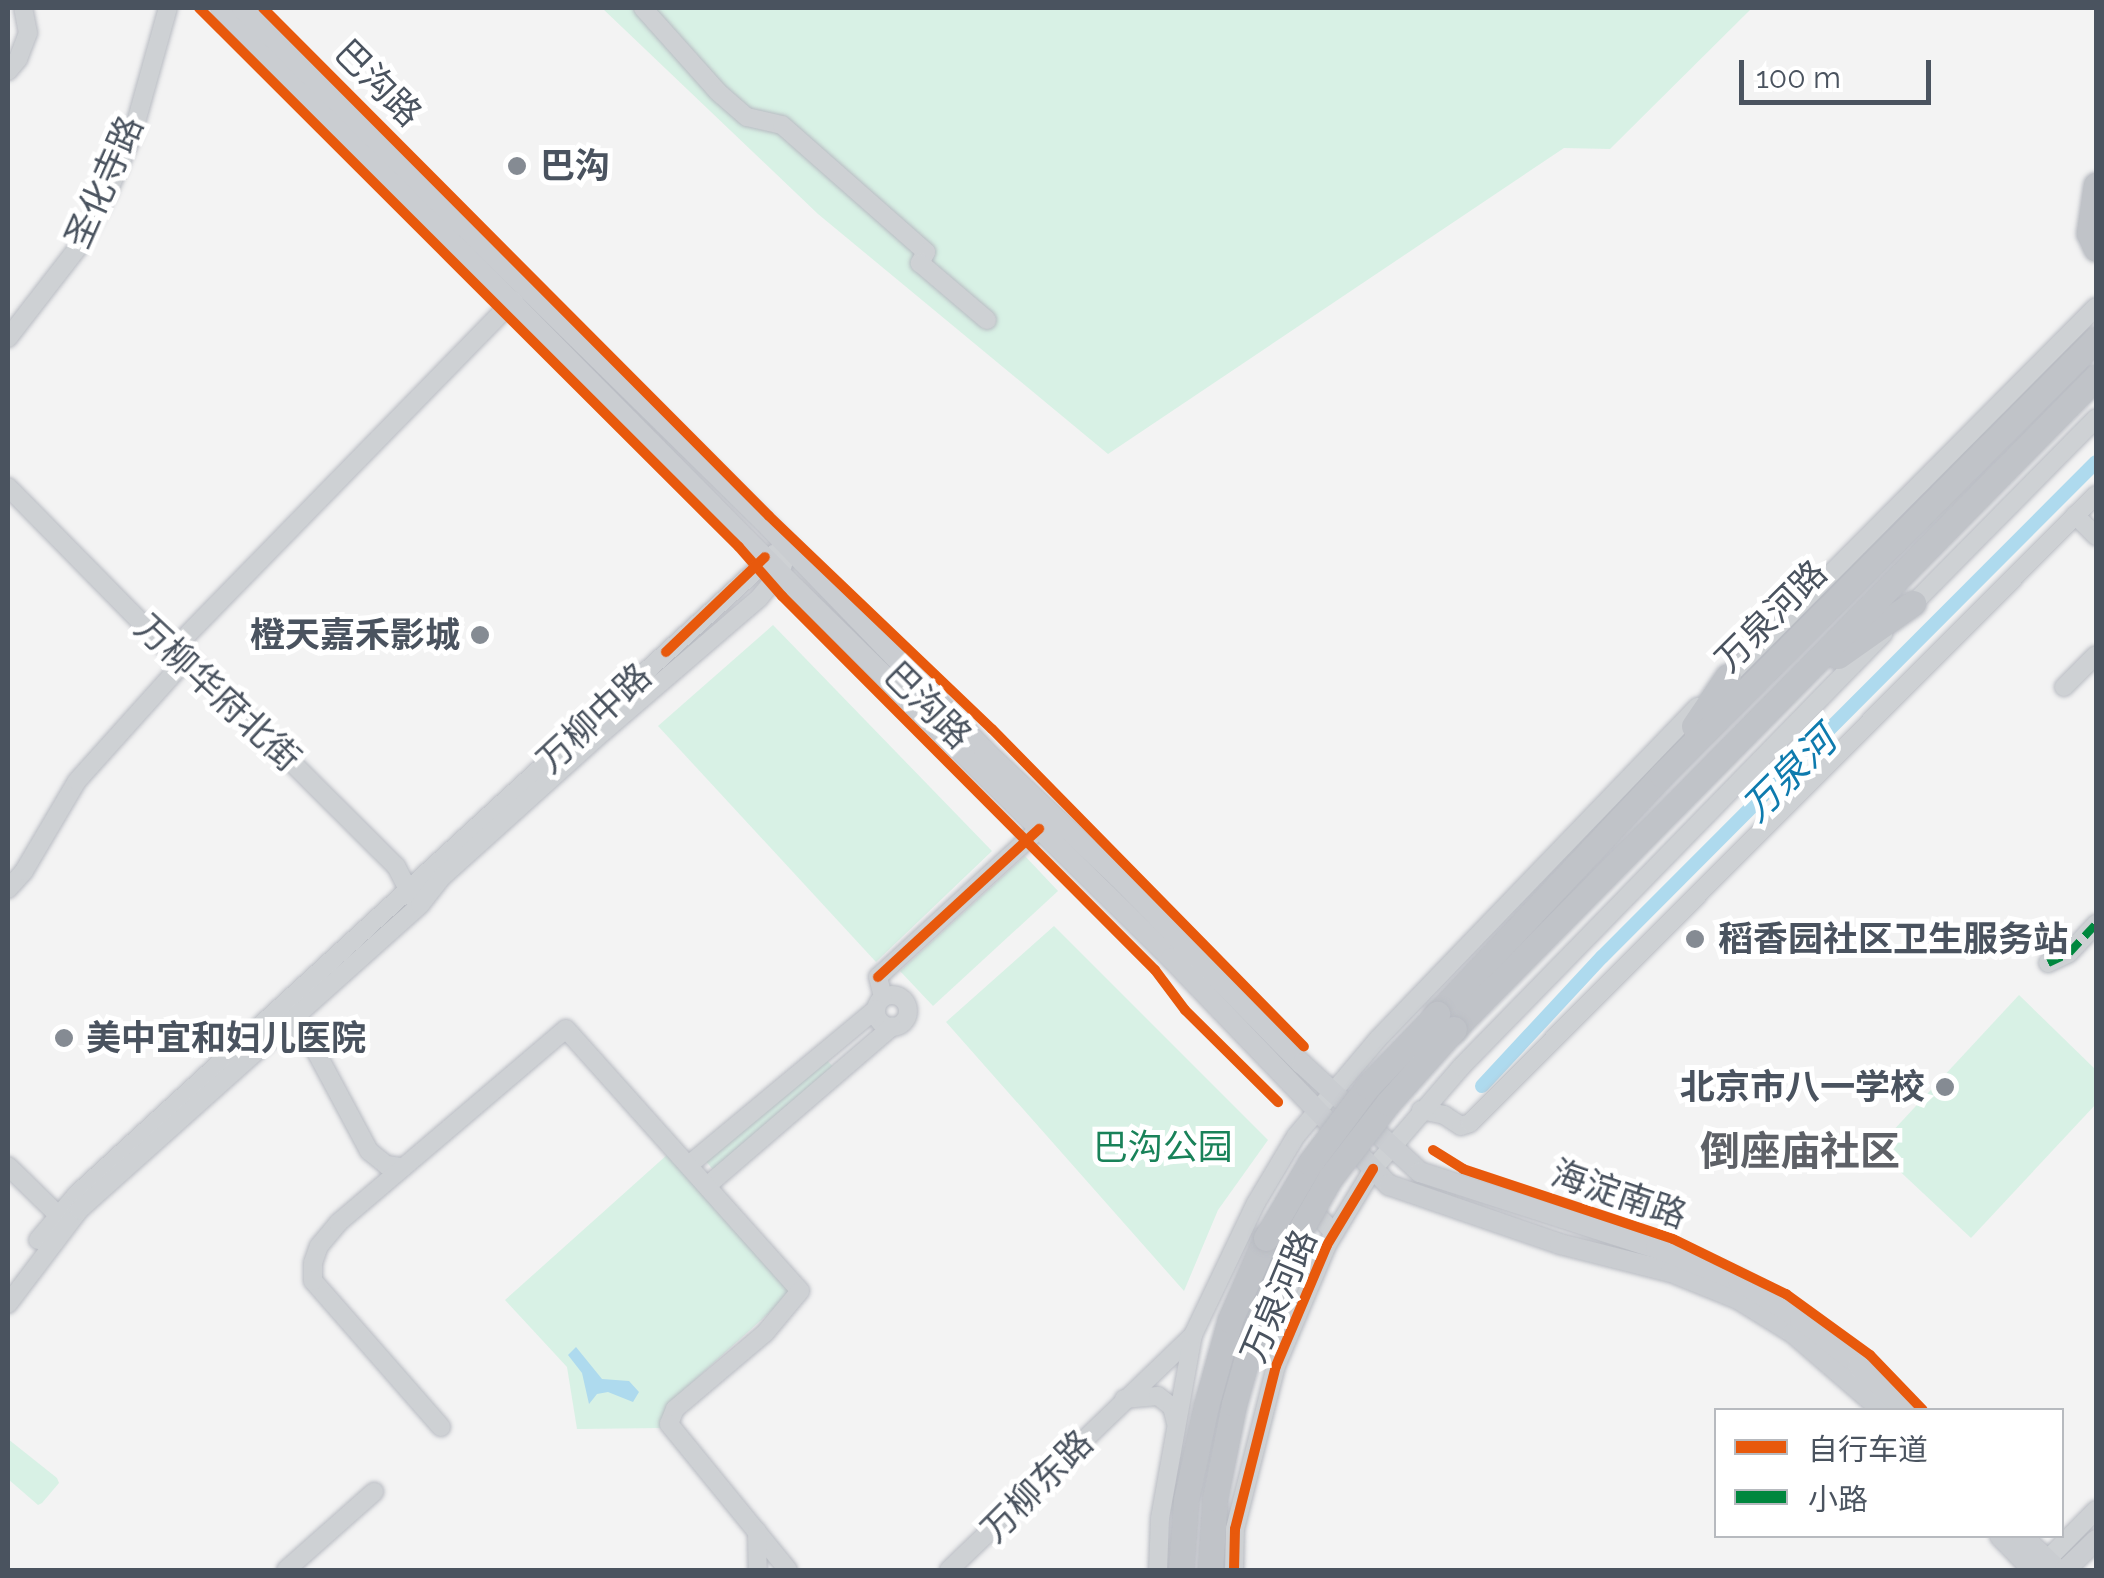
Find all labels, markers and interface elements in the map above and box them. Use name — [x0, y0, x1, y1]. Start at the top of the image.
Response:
street label: 巴沟路 — [326, 31, 430, 135]
scale bar — [1744, 40, 1936, 102]
text: 100 m — [1756, 60, 1841, 95]
street label: 圣化寺路 — [56, 110, 152, 254]
place label: 巴沟 — [540, 145, 610, 187]
marker: 巴沟 — [504, 153, 530, 179]
street label: 万泉河路 — [1707, 552, 1835, 680]
street label: 万柳华府北街 — [127, 606, 309, 780]
place label: 橙天嘉禾影城 — [250, 614, 460, 656]
marker: 橙天嘉禾影城 — [469, 624, 491, 646]
street label: 巴沟路 — [876, 653, 980, 757]
street label: 万柳中路 — [528, 655, 660, 781]
water label: 万泉河 — [1733, 718, 1845, 830]
place label: 稻香园社区卫生服务站 — [1718, 918, 2068, 960]
marker: 稻香园社区卫生服务站 — [1682, 926, 1708, 952]
place label: 美中宜和妇儿医院 — [86, 1017, 366, 1059]
marker: 美中宜和妇儿医院 — [51, 1025, 77, 1051]
place label: 北京市八一学校 — [1680, 1066, 1925, 1108]
marker: 北京市八一学校 — [1934, 1076, 1956, 1098]
park label: 巴沟公园 — [1093, 1126, 1233, 1168]
district label: 倒座庙社区 — [1700, 1127, 1900, 1175]
street label: 海淀南路 — [1546, 1151, 1692, 1237]
street label: 万泉河路 — [1232, 1223, 1326, 1369]
legend — [1714, 1408, 2064, 1538]
street label: 万柳东路 — [973, 1422, 1101, 1550]
text: 自行车道 — [1808, 1432, 1928, 1467]
text: 小路 — [1808, 1482, 1868, 1517]

